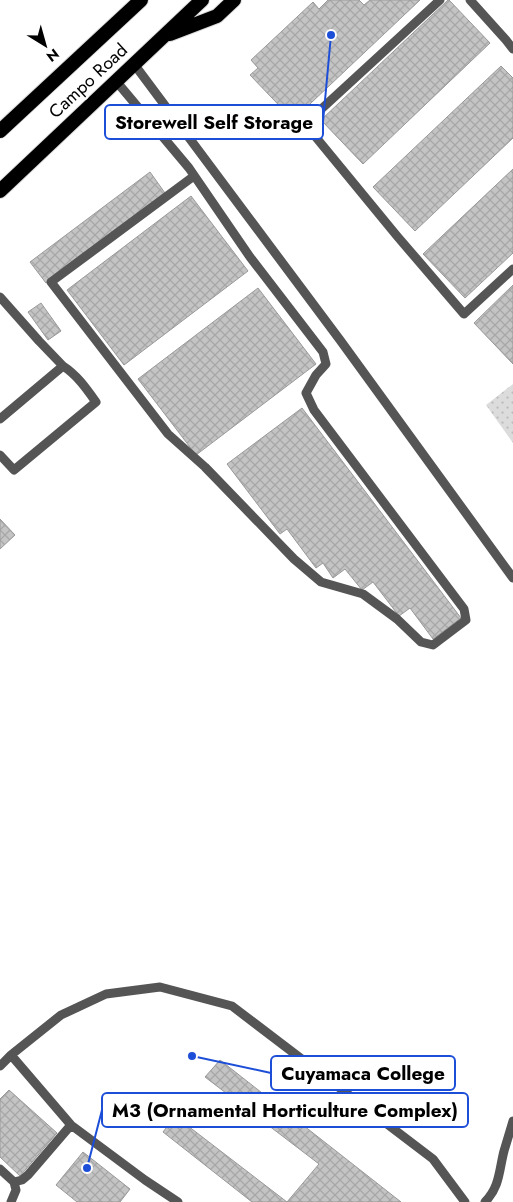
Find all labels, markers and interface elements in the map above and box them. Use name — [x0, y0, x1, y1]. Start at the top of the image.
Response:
north arrow — [20, 20, 70, 70]
street label: Campo Road — [43, 38, 133, 124]
text: N — [42, 44, 63, 67]
callout: Storewell Self Storage — [105, 105, 323, 139]
text: Storewell Self Storage — [115, 109, 313, 136]
callout: Cuyamaca College — [271, 1056, 455, 1090]
text: Cuyamaca College — [281, 1060, 445, 1087]
callout: M3 (Ornamental Horticulture Complex) — [102, 1093, 468, 1127]
text: M3 (Ornamental Horticulture Complex) — [112, 1097, 458, 1124]

